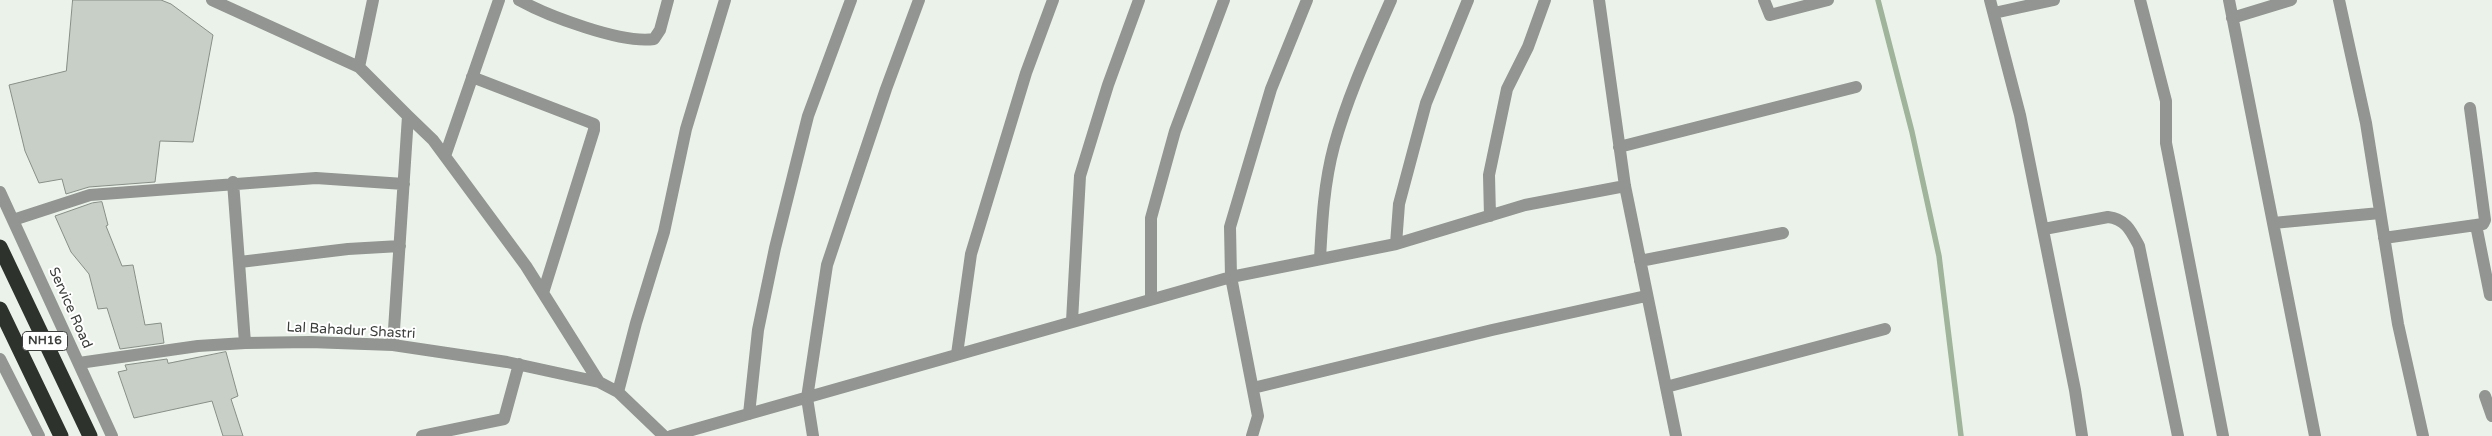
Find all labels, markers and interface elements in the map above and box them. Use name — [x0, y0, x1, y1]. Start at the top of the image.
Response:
street label: Service Road — [45, 265, 95, 351]
street label: Lal Bahadur Shastri — [286, 319, 416, 343]
road number: NH16 — [22, 332, 68, 351]

